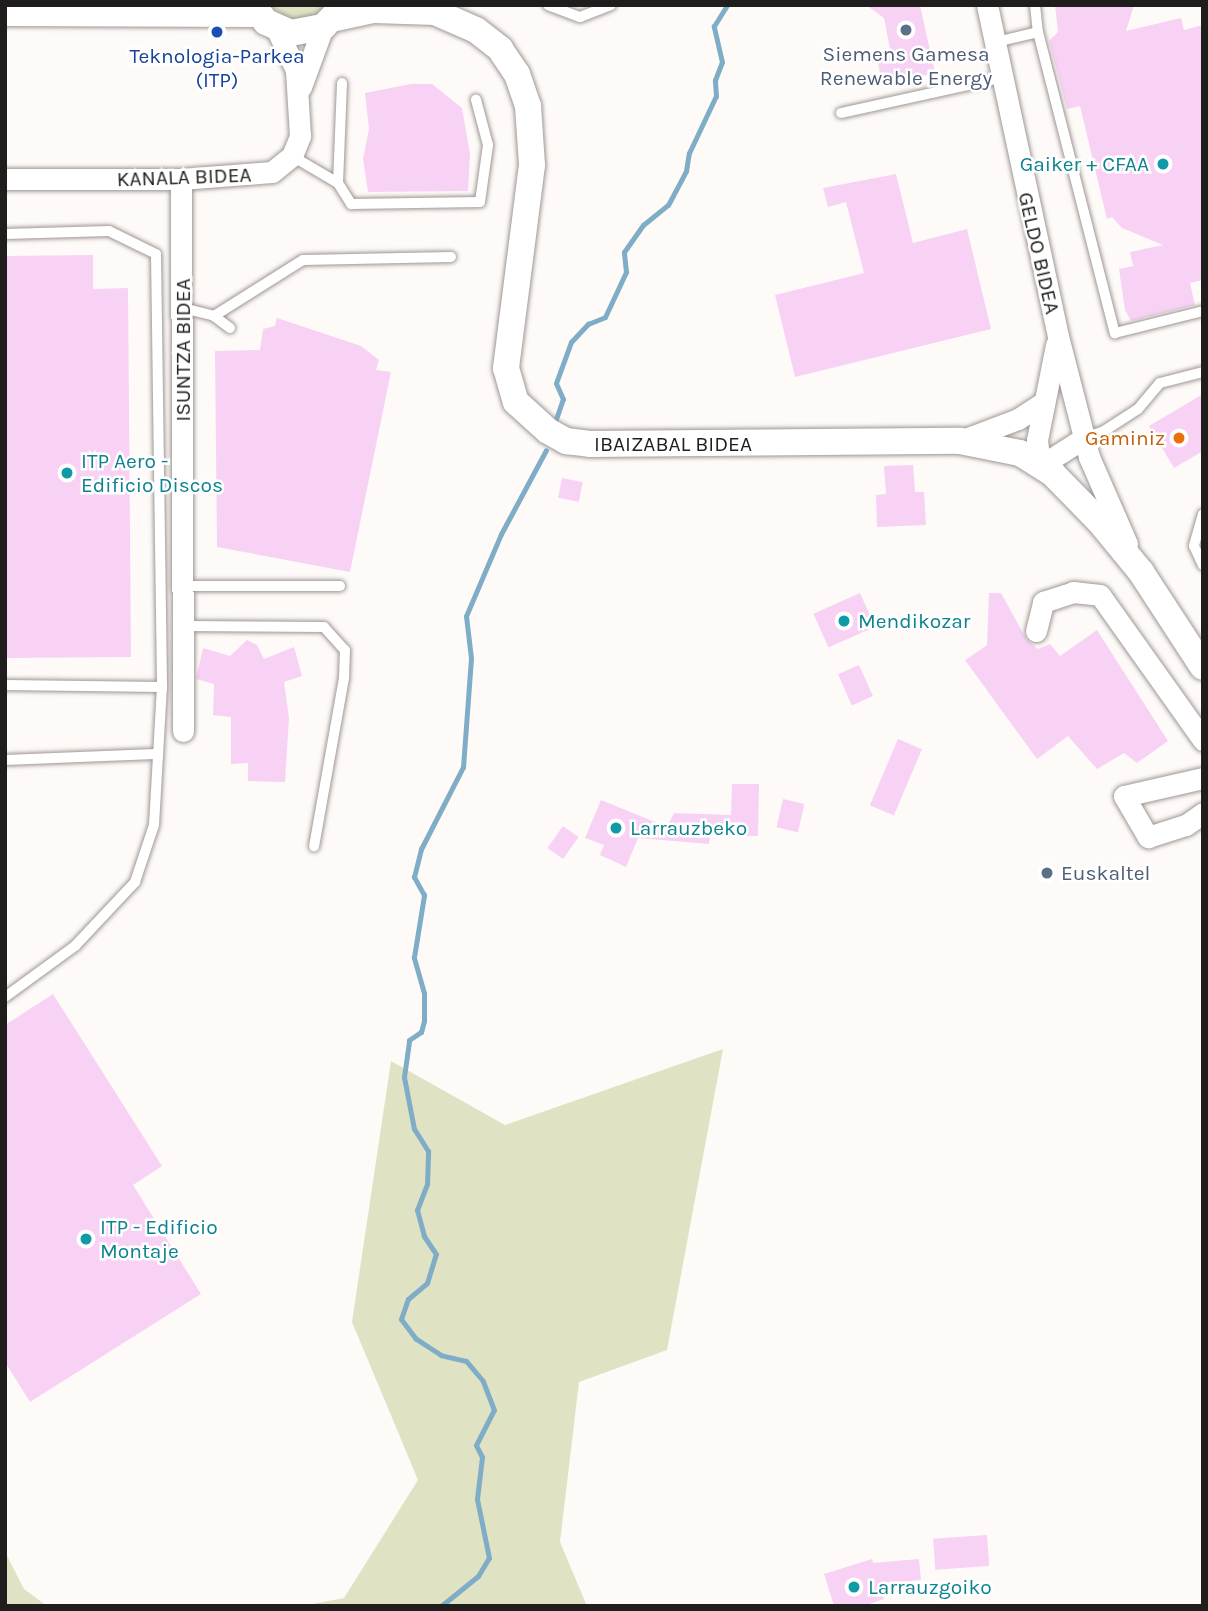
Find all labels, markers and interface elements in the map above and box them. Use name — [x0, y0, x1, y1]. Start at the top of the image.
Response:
marker: Siemens Gamesa Renewable Energy — [898, 22, 914, 38]
marker: Teknologia-Parkea (ITP) — [209, 24, 225, 40]
place label: Siemens Gamesa Renewable Energy — [820, 41, 992, 91]
place label: Teknologia-Parkea (ITP) — [130, 43, 304, 93]
place label: Gaiker + CFAA — [1020, 151, 1149, 177]
marker: Gaiker + CFAA — [1155, 156, 1171, 172]
street label: KANALA BIDEA — [116, 162, 252, 192]
street label: GELDO BIDEA — [1013, 190, 1065, 316]
street label: ISUNTZA BIDEA — [170, 278, 196, 422]
place label: Gaminiz — [1085, 425, 1165, 451]
marker: Gaminiz — [1171, 430, 1187, 446]
street label: IBAIZABAL BIDEA — [594, 431, 752, 457]
place label: ITP Aero - Edificio Discos — [81, 448, 223, 498]
marker: ITP Aero - Edificio Discos — [59, 465, 75, 481]
place label: Mendikozar — [858, 608, 970, 634]
marker: Mendikozar — [836, 613, 852, 629]
place label: Larrauzbeko — [630, 815, 747, 841]
marker: Larrauzbeko — [608, 820, 624, 836]
place label: Euskaltel — [1061, 860, 1150, 886]
marker: Euskaltel — [1039, 865, 1055, 881]
place label: ITP - Edificio Montaje — [100, 1214, 218, 1264]
marker: ITP - Edificio Montaje — [78, 1231, 94, 1247]
place label: Larrauzgoiko — [868, 1574, 992, 1600]
marker: Larrauzgoiko — [846, 1579, 862, 1595]

